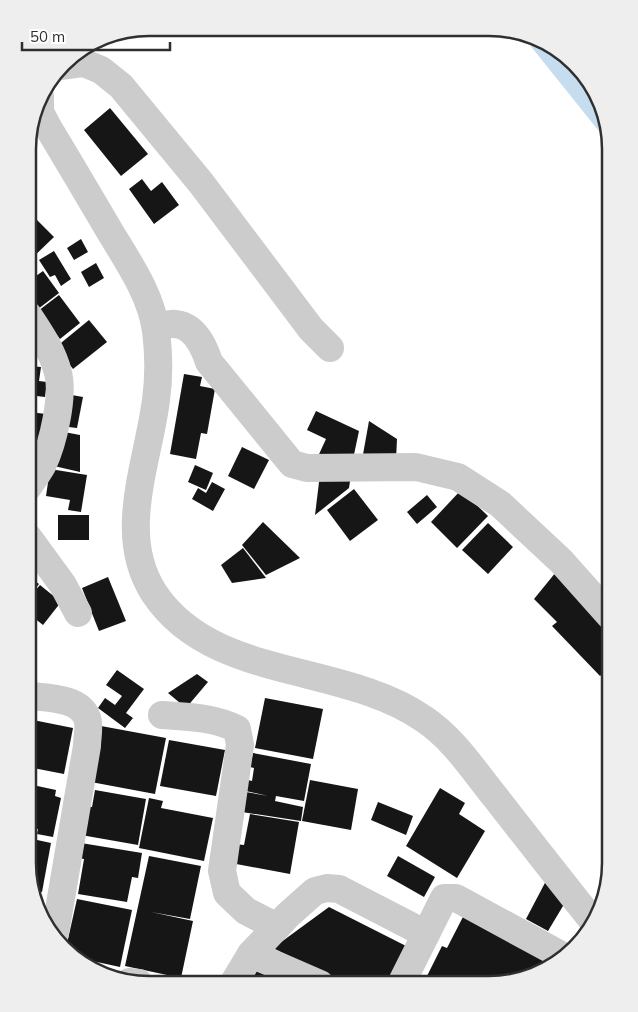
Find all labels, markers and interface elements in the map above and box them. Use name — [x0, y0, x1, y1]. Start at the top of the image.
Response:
scale bar — [22, 20, 170, 52]
text: 50 m — [30, 27, 65, 46]

